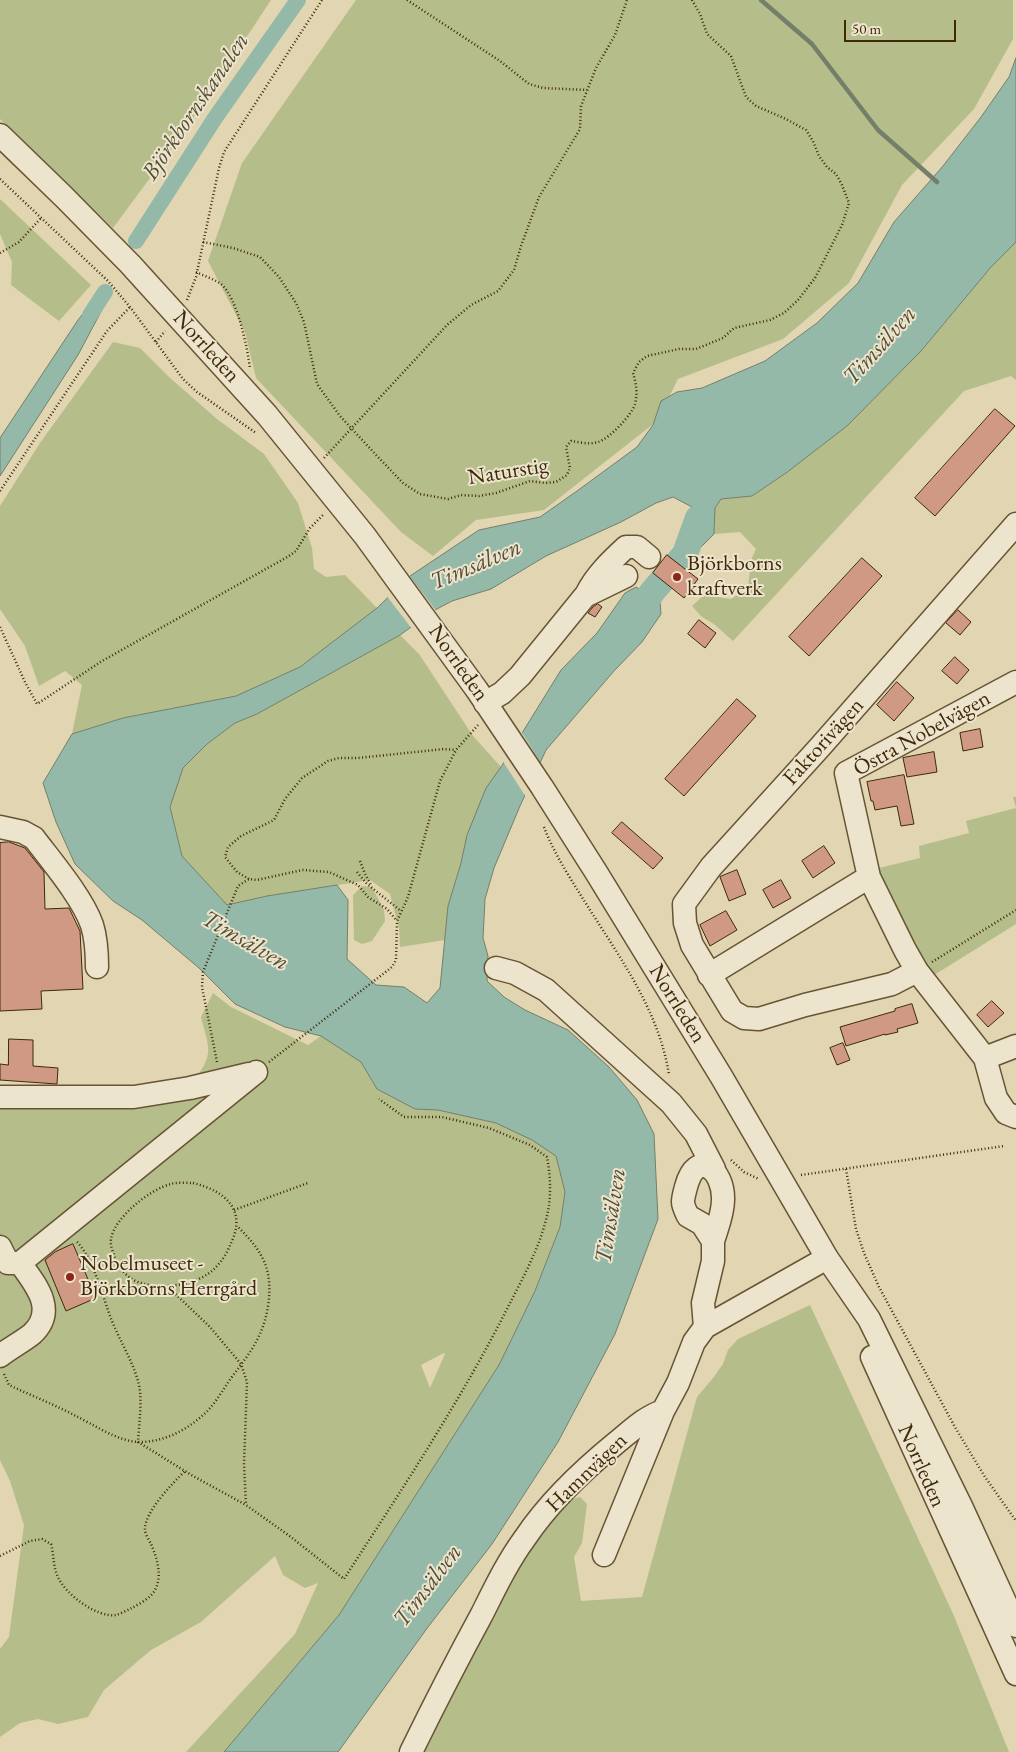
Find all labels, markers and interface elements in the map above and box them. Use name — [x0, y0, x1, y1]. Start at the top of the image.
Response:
scale bar — [846, 10, 958, 42]
text: 50 m — [852, 19, 881, 38]
water label: Björkbornskanalen — [136, 28, 256, 186]
water label: Timsälven — [837, 301, 923, 391]
street label: Norrleden — [167, 305, 245, 389]
street label: Naturstig — [466, 453, 550, 491]
water label: Timsälven — [426, 533, 526, 597]
place label: Björkborns kraftverk — [687, 551, 782, 602]
marker: Björkborns kraftverk — [671, 571, 683, 583]
street label: Norrleden — [422, 619, 494, 707]
street label: Östra Nobelvägen — [849, 685, 995, 783]
street label: Faktorivägen — [778, 693, 870, 791]
water label: Timsälven — [196, 905, 294, 977]
street label: Norrleden — [642, 960, 712, 1048]
water label: Timsälven — [589, 1166, 633, 1266]
place label: Nobelmuseet - Björkborns Herrgård — [80, 1251, 257, 1302]
marker: Nobelmuseet - Björkborns Herrgård — [64, 1271, 76, 1283]
street label: Norrleden — [891, 1420, 951, 1512]
street label: Hamnvägen — [541, 1428, 633, 1518]
water label: Timsälven — [388, 1539, 468, 1633]

